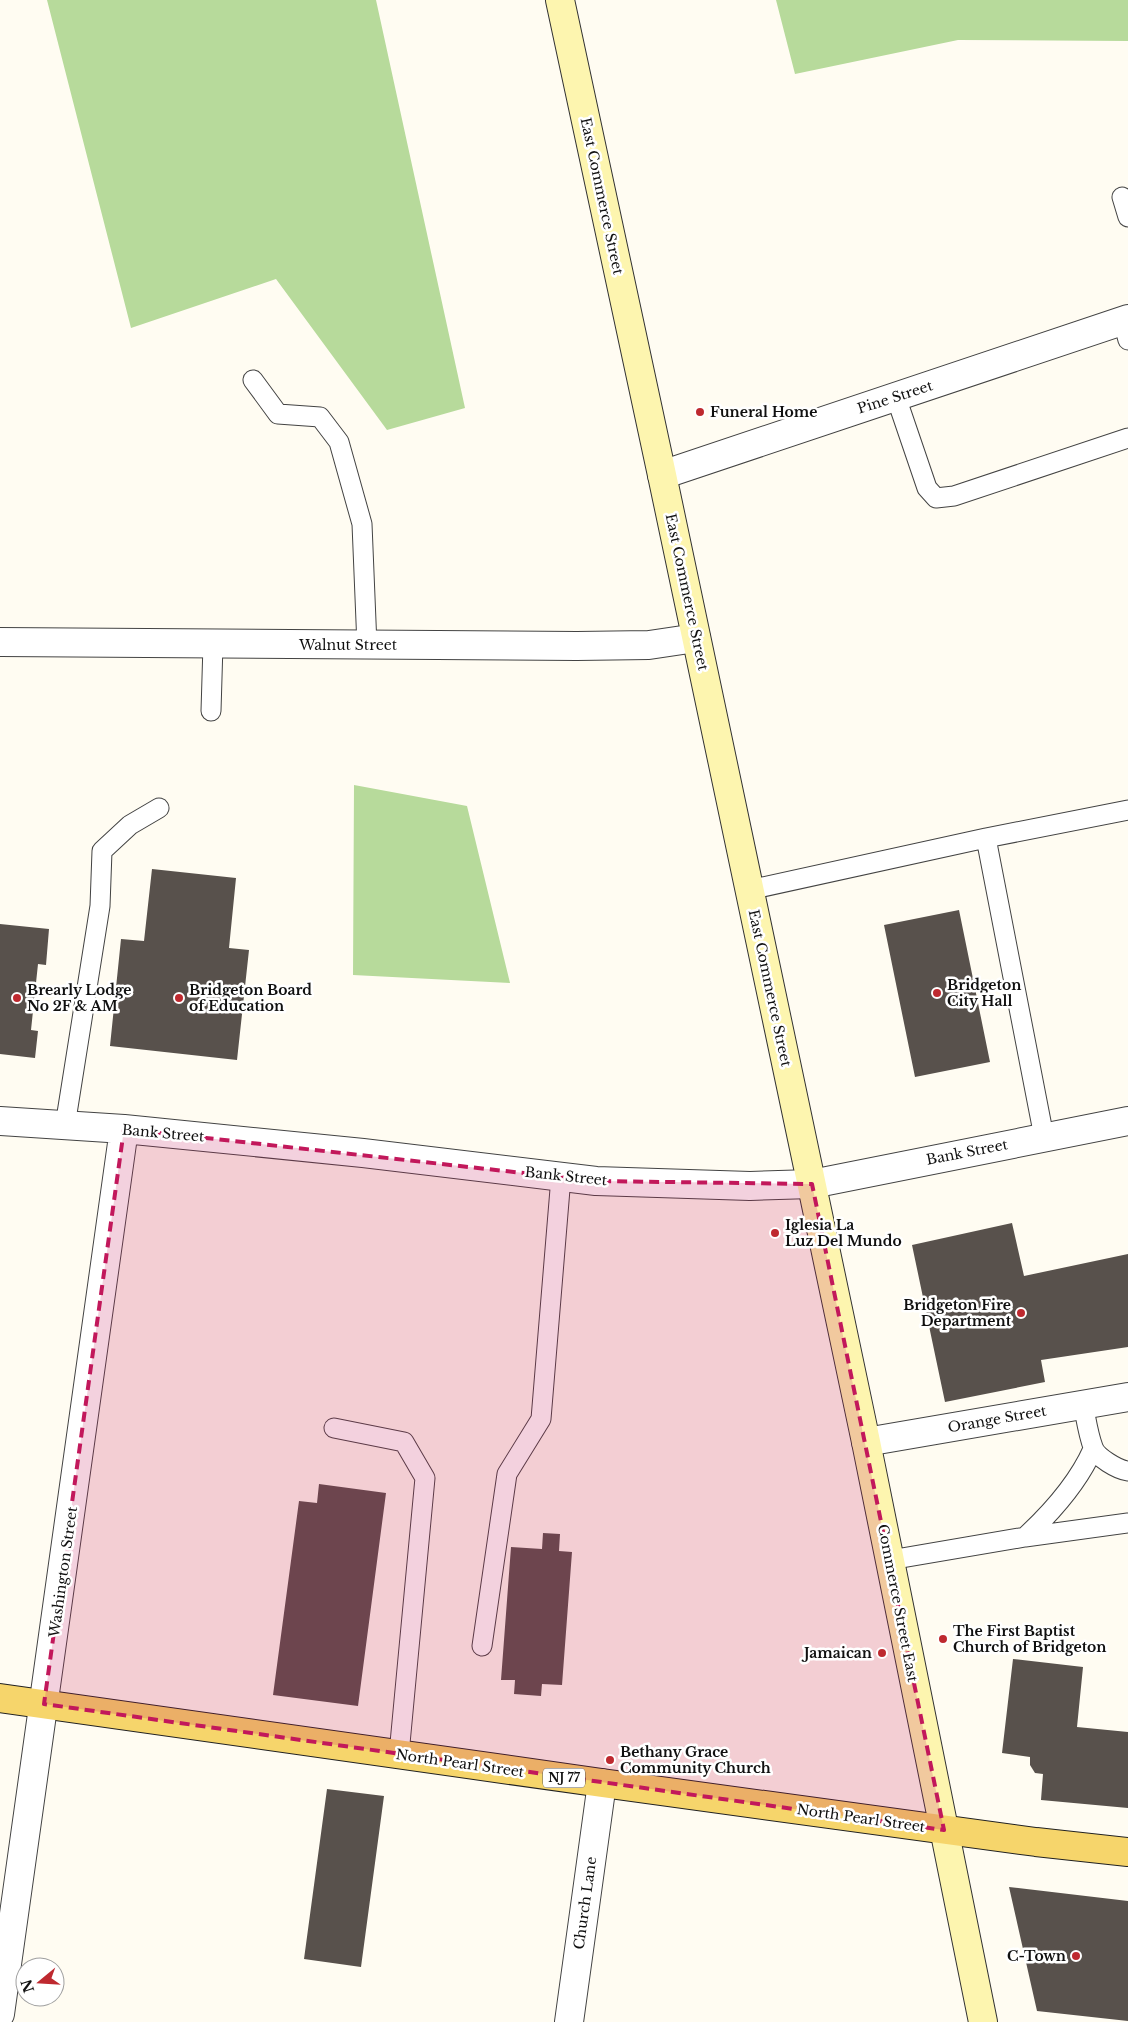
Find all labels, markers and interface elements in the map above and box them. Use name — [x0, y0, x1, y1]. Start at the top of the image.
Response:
street label: East Commerce Street — [577, 116, 628, 277]
street label: Pine Street — [855, 376, 936, 418]
place label: Funeral Home — [710, 403, 817, 421]
marker: Funeral Home — [694, 406, 706, 418]
street label: East Commerce Street — [662, 512, 713, 673]
street label: Walnut Street — [298, 636, 398, 654]
street label: East Commerce Street — [745, 908, 796, 1069]
place label: Bridgeton City Hall — [947, 976, 1021, 1010]
place label: Brearly Lodge No 2F & AM — [27, 981, 132, 1015]
place label: Bridgeton Board of Education — [189, 981, 312, 1015]
marker: Bridgeton City Hall — [931, 987, 943, 999]
marker: Brearly Lodge No 2F & AM — [11, 992, 23, 1004]
marker: Bridgeton Board of Education — [173, 992, 185, 1004]
street label: Bank Street — [121, 1120, 206, 1146]
street label: Bank Street — [925, 1135, 1010, 1169]
street label: Bank Street — [524, 1163, 609, 1189]
place label: Iglesia La Luz Del Mundo — [785, 1216, 902, 1250]
marker: Iglesia La Luz Del Mundo — [769, 1227, 781, 1239]
place label: Bridgeton Fire Department — [903, 1296, 1012, 1330]
marker: Bridgeton Fire Department — [1015, 1307, 1027, 1319]
street label: Orange Street — [946, 1401, 1048, 1437]
street label: Washington Street — [45, 1505, 81, 1640]
street label: Commerce Street East — [874, 1523, 922, 1684]
place label: The First Baptist Church of Bridgeton — [953, 1622, 1106, 1656]
marker: The First Baptist Church of Bridgeton — [937, 1633, 949, 1645]
place label: Jamaican — [801, 1644, 872, 1662]
marker: Jamaican — [876, 1647, 888, 1659]
place label: Bethany Grace Community Church — [620, 1743, 771, 1777]
street label: North Pearl Street — [395, 1745, 526, 1781]
marker: Bethany Grace Community Church — [604, 1754, 616, 1766]
road number: NJ 77 — [543, 1769, 585, 1788]
street label: North Pearl Street — [796, 1800, 927, 1836]
street label: Church Lane — [570, 1855, 600, 1951]
place label: C-Town — [1007, 1947, 1066, 1965]
marker: C-Town — [1070, 1950, 1082, 1962]
north arrow — [15, 1957, 65, 2007]
text: N — [17, 1977, 38, 1995]

